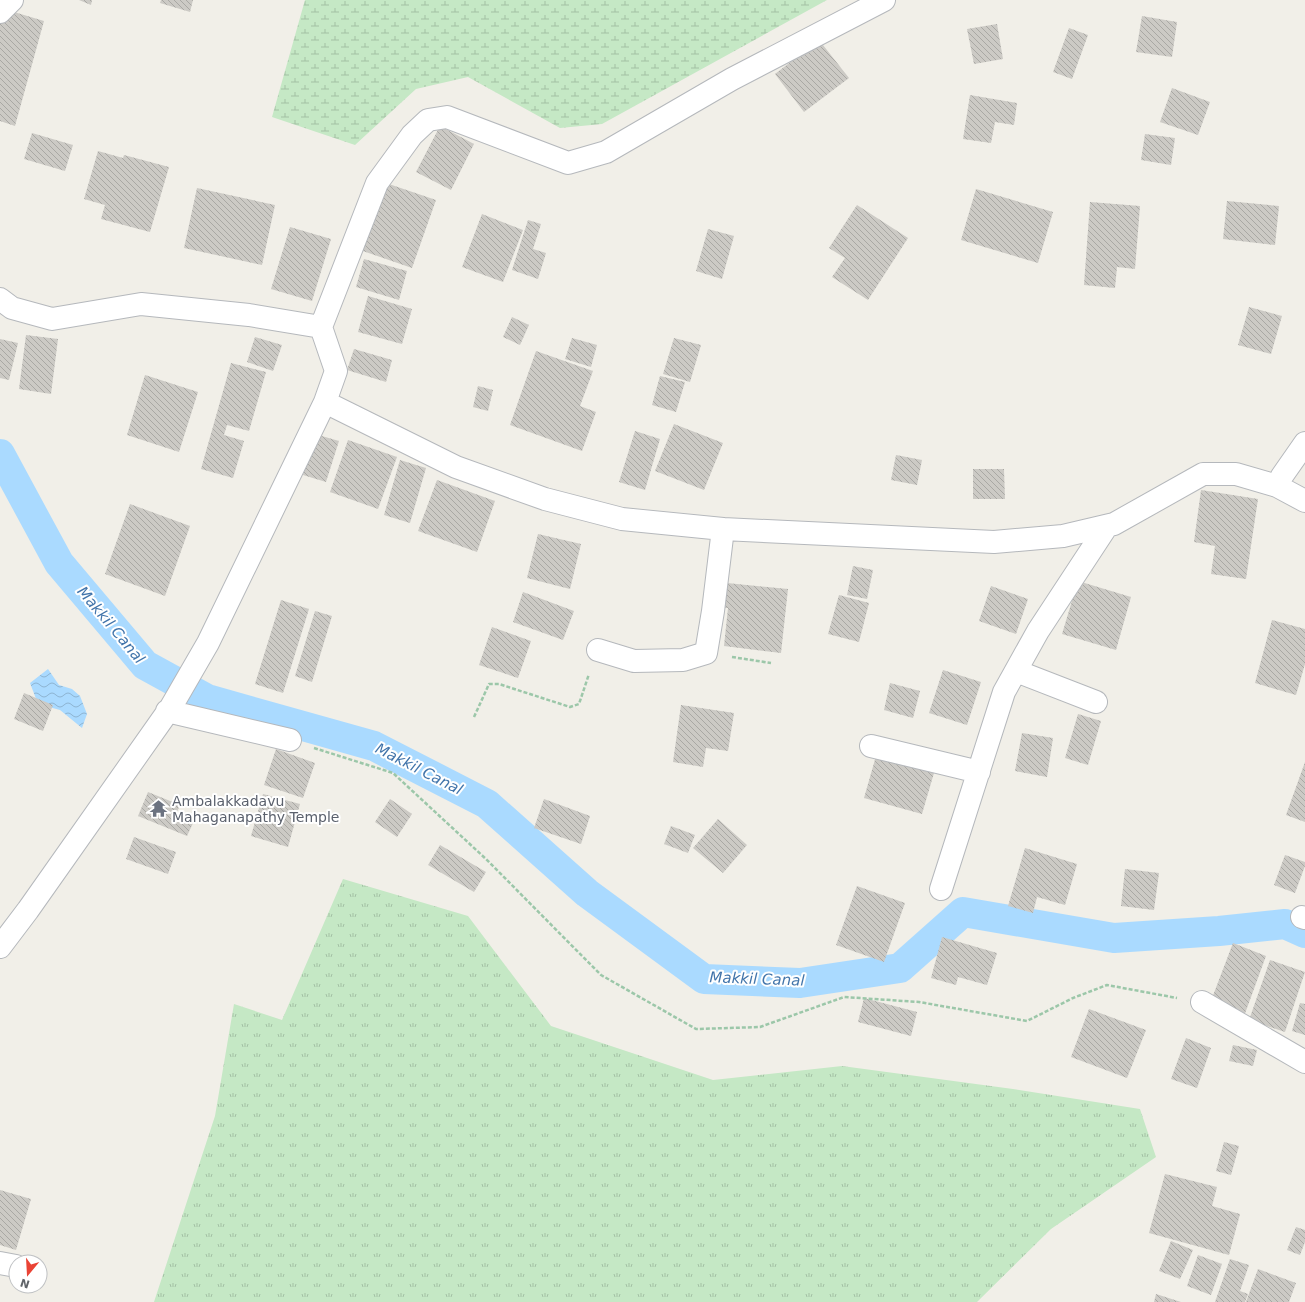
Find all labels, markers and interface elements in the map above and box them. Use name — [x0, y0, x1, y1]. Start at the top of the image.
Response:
water label: Makkil Canal — [74, 583, 149, 668]
water label: Makkil Canal — [373, 739, 466, 799]
place label: Ambalakkadavu Mahaganapathy Temple — [172, 793, 339, 825]
temple icon: Ambalakkadavu Mahaganapathy Temple — [149, 799, 169, 819]
water label: Makkil Canal — [709, 968, 806, 990]
north arrow — [8, 1254, 48, 1294]
text: N — [19, 1275, 31, 1291]

